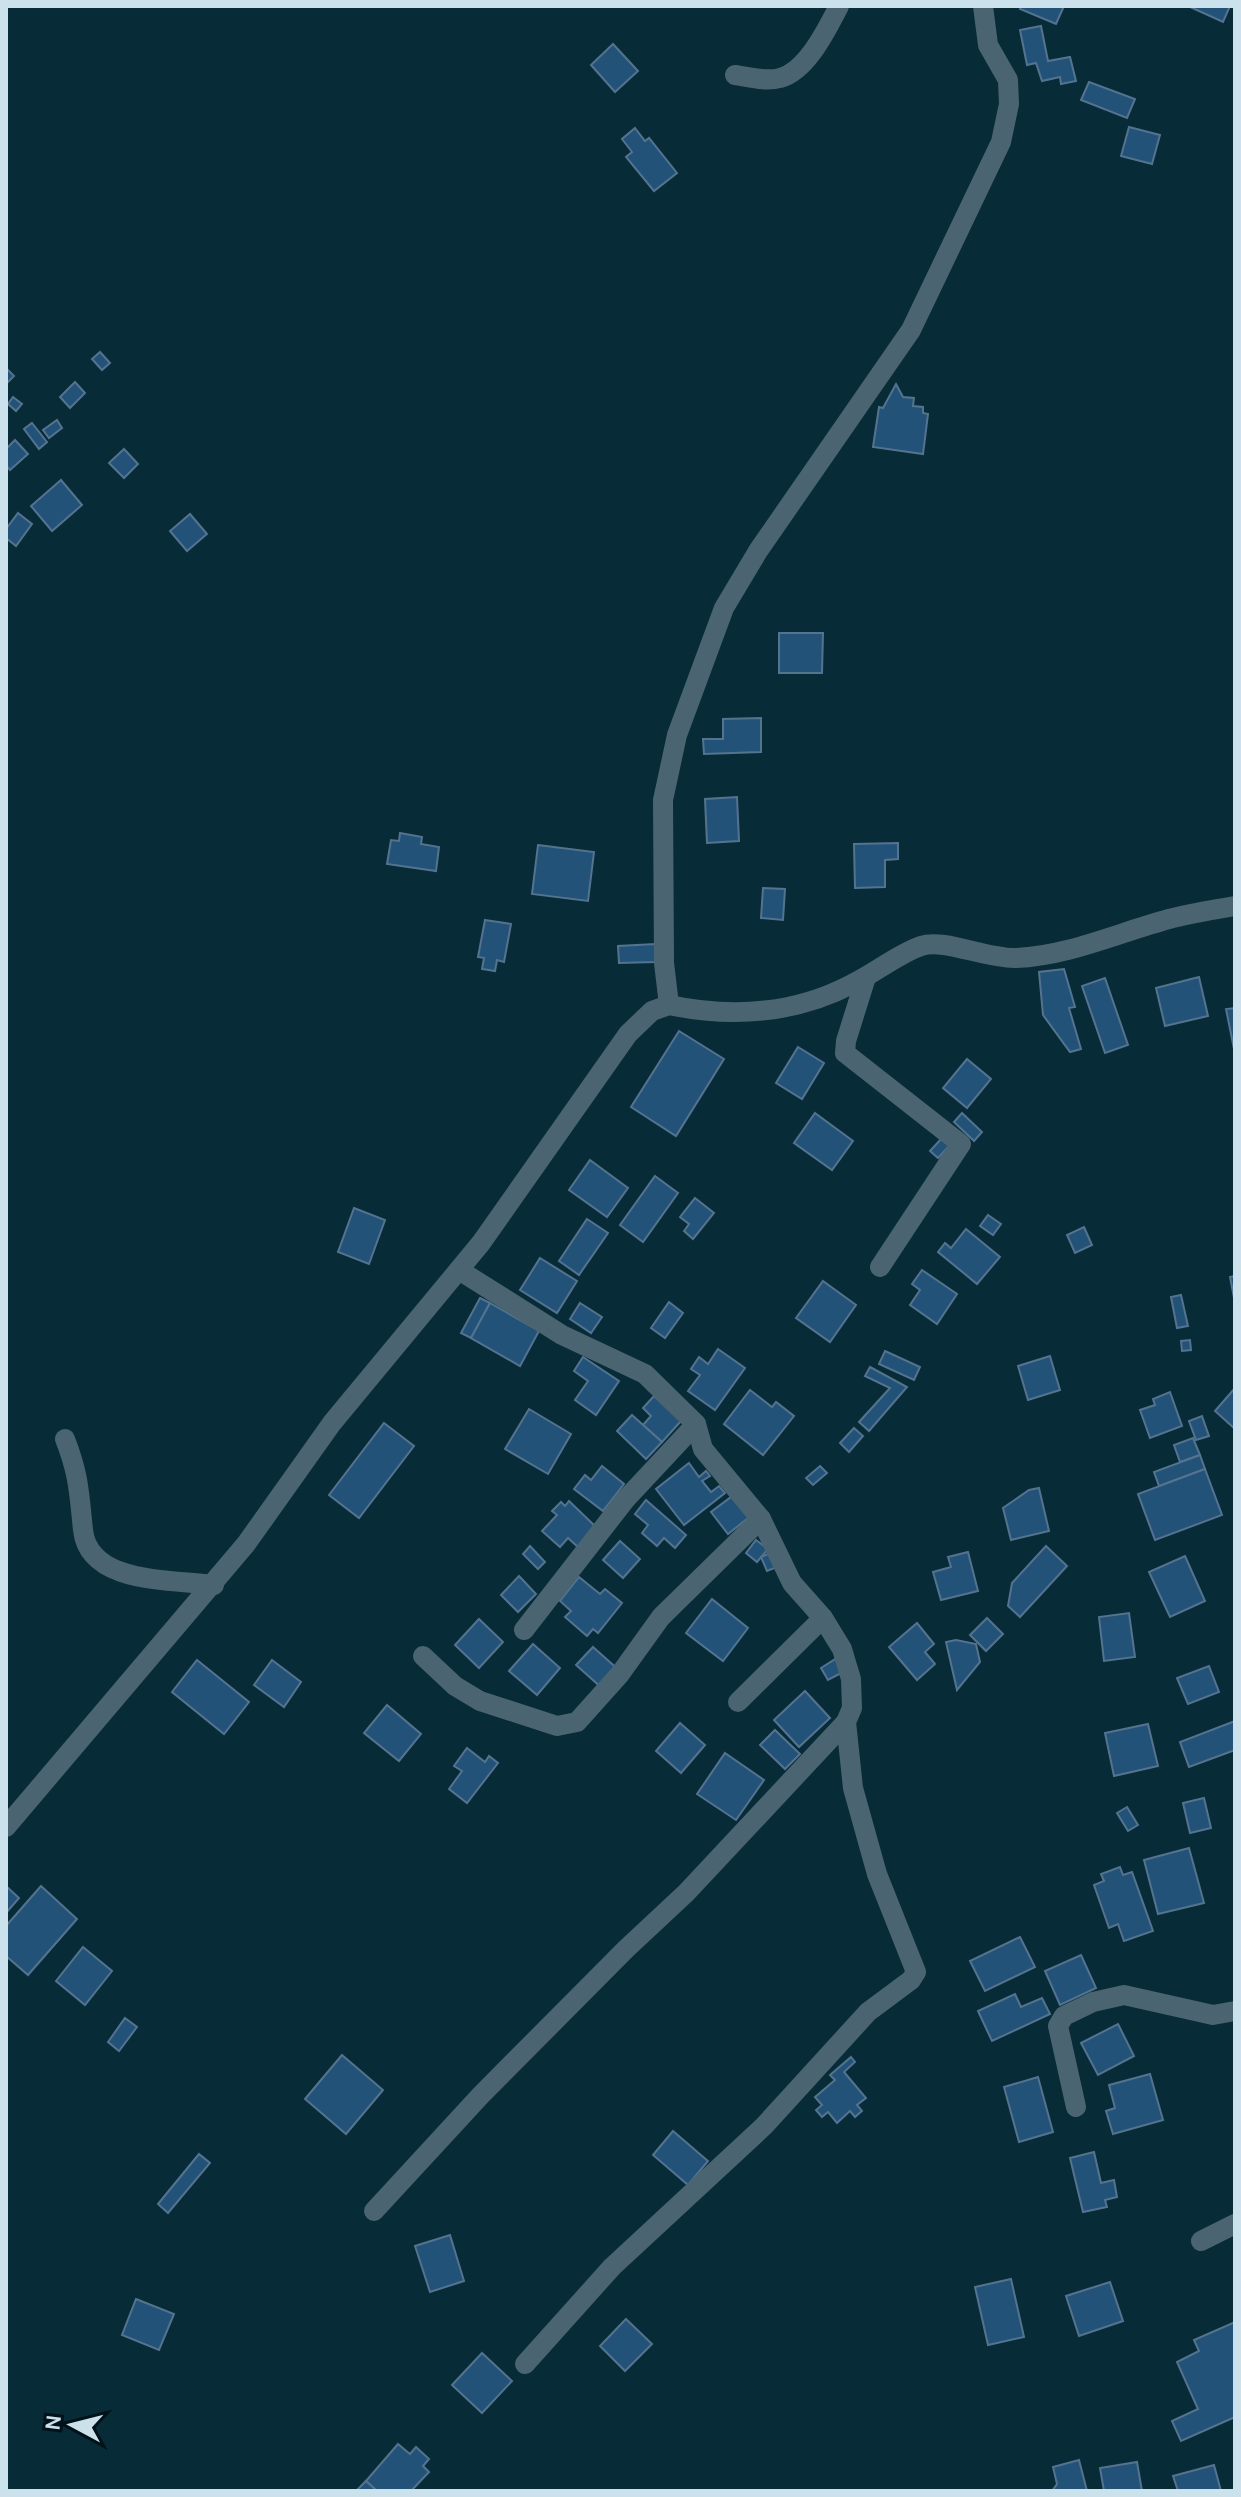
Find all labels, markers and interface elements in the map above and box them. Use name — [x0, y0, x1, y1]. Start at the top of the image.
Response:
north arrow — [32, 2385, 112, 2465]
text: N — [39, 2413, 67, 2432]

